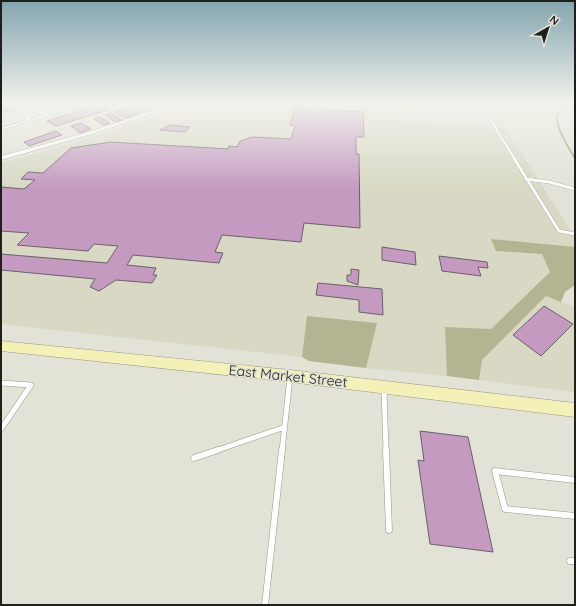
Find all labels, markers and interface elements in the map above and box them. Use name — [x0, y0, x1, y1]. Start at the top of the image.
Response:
north arrow — [528, 8, 568, 48]
text: N — [547, 12, 562, 28]
street label: East Market Street — [228, 361, 348, 391]

